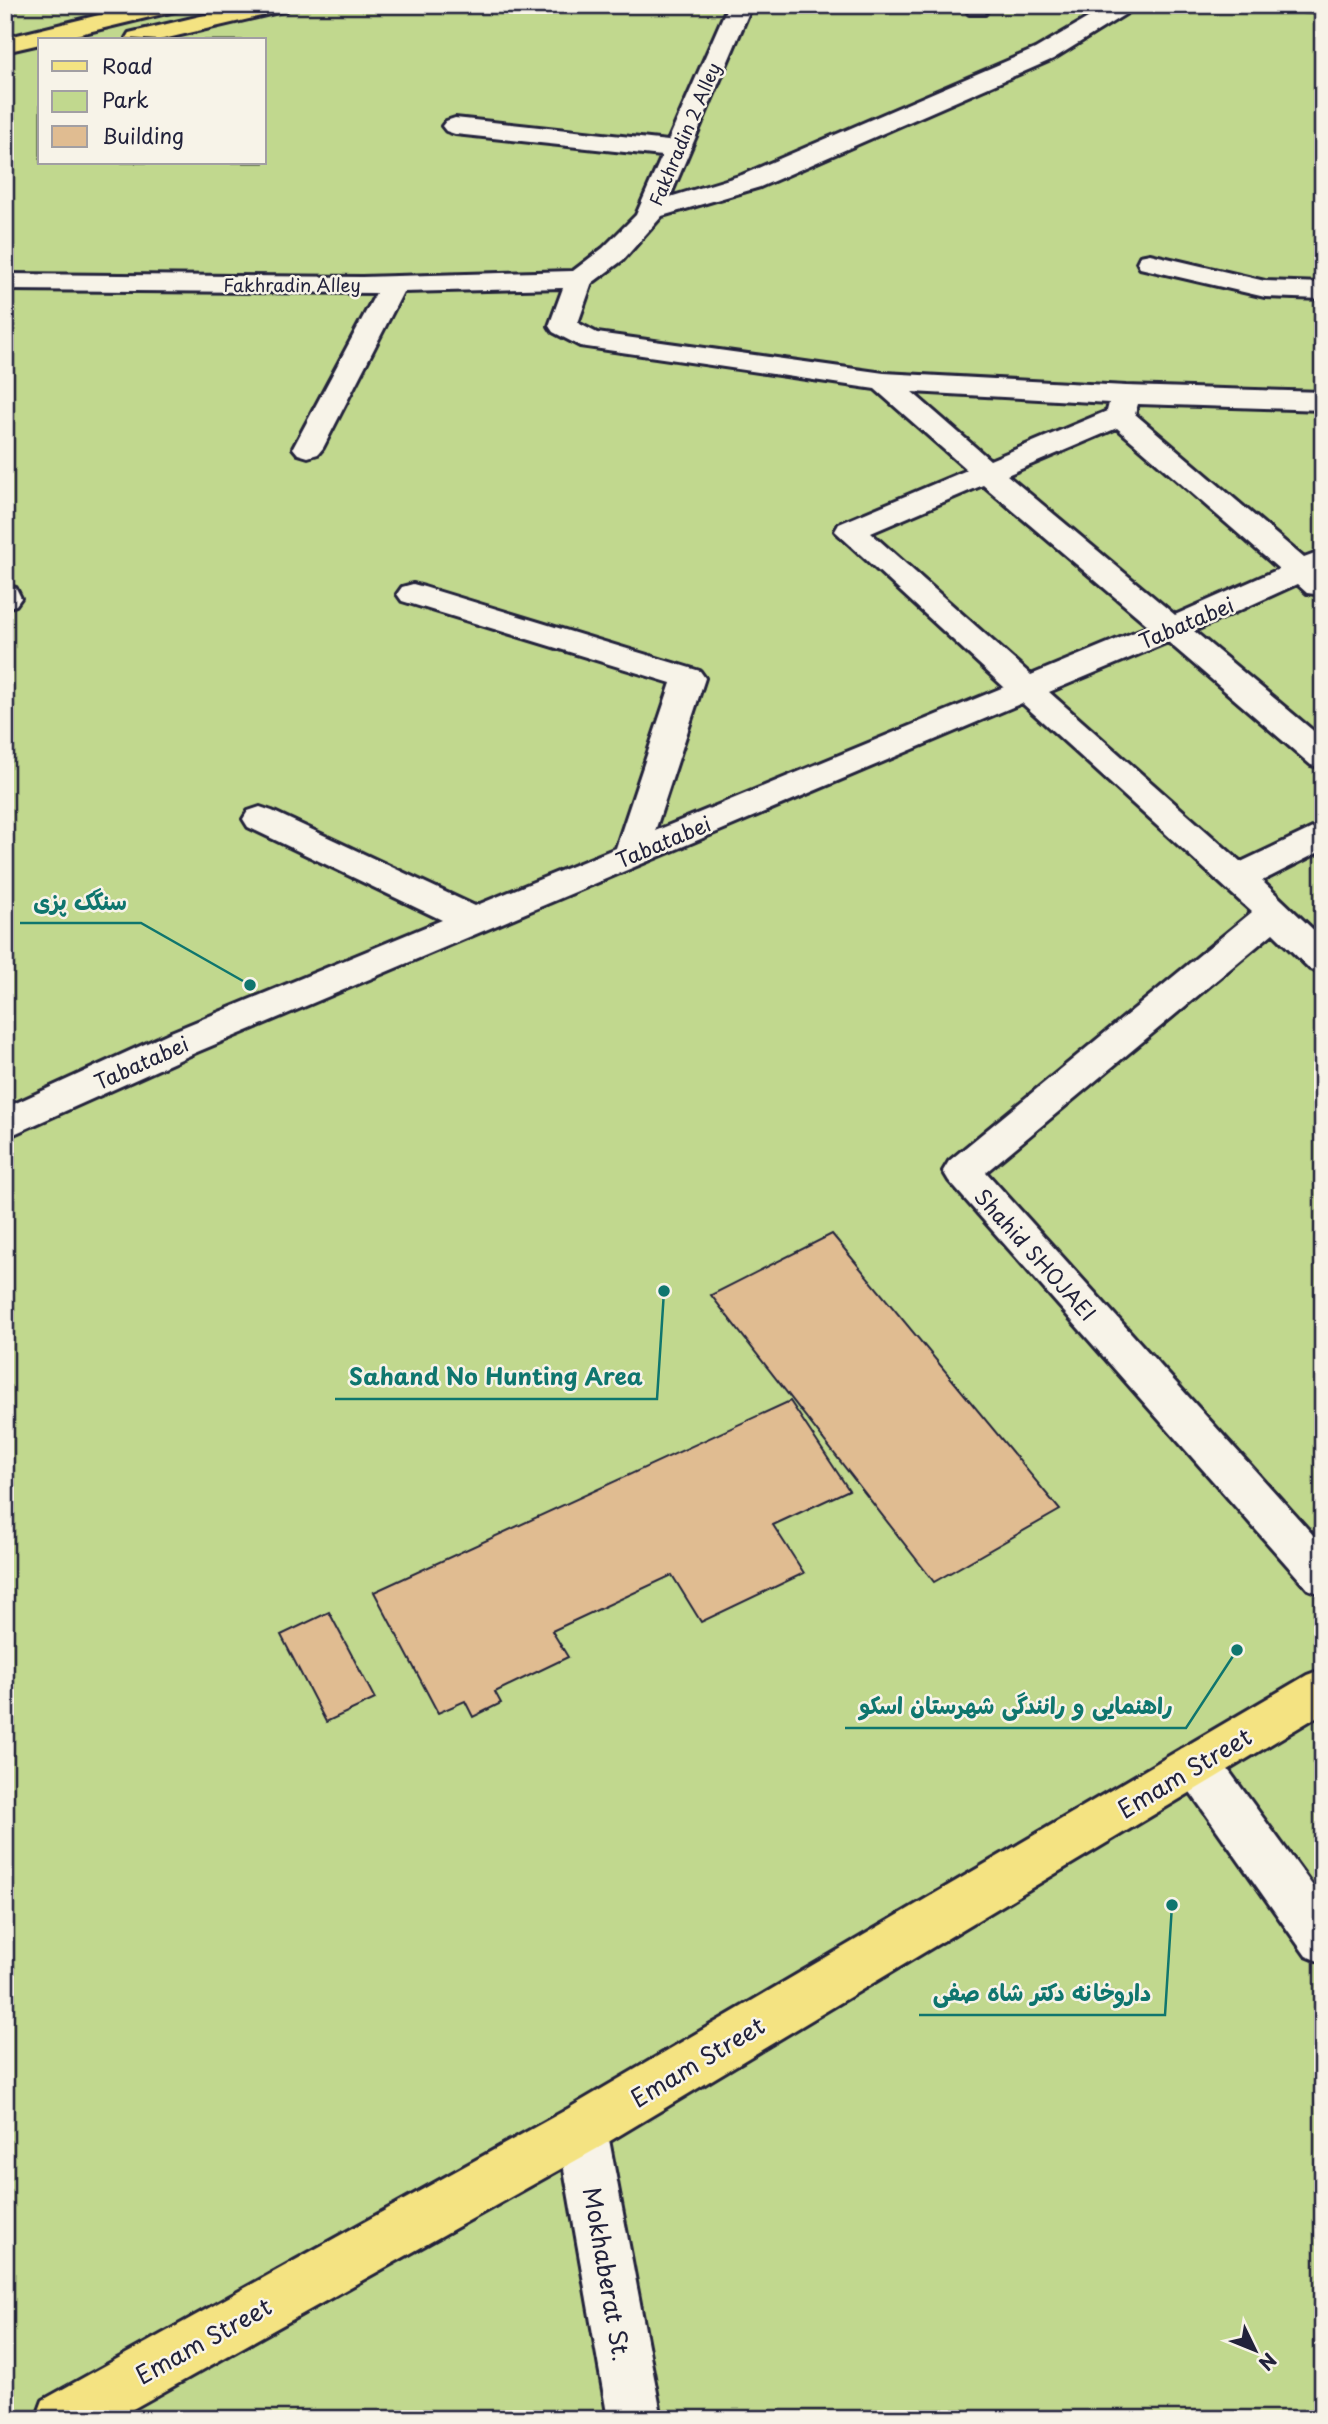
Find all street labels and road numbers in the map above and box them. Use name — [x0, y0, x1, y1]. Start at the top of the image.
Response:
street label: Fakhradin 2 Alley — [642, 58, 726, 210]
street label: Fakhradin Alley — [223, 271, 361, 298]
street label: Tabatabei — [1134, 588, 1238, 656]
street label: Tabatabei — [611, 807, 715, 875]
street label: Tabatabei — [89, 1027, 193, 1097]
street label: Shahid SHOJAEI — [968, 1181, 1104, 1327]
street label: Emam Street — [1110, 1718, 1258, 1826]
street label: Emam Street — [623, 2007, 771, 2115]
street label: Mokhaberat St. — [575, 2184, 641, 2364]
street label: Emam Street — [128, 2288, 278, 2392]

